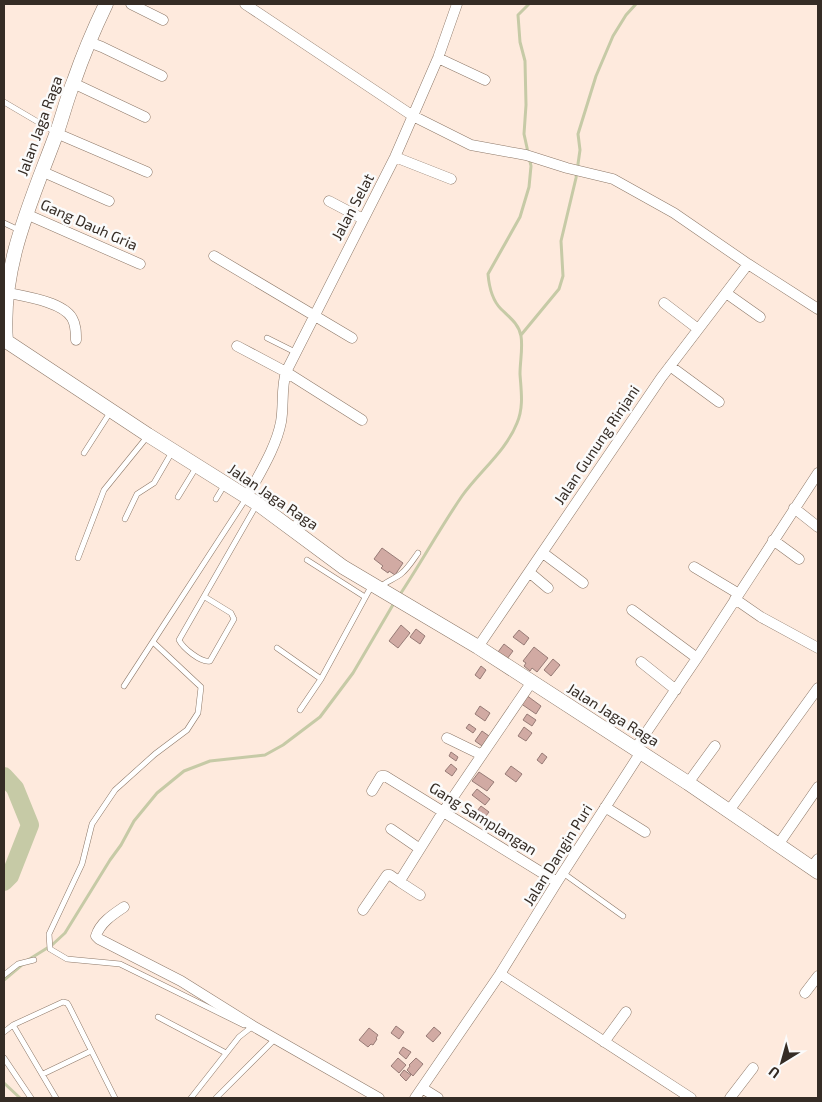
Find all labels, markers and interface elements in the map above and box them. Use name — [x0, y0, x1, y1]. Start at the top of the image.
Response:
street label: Jalan Jaga Raga — [13, 73, 65, 178]
street label: Jalan Selat — [327, 170, 377, 243]
street label: Gang Dauh Gria — [38, 195, 141, 254]
street label: Jalan Gunung Rinjani — [550, 381, 644, 508]
street label: Jalan Jaga Raga — [225, 459, 322, 533]
street label: Jalan Jaga Raga — [564, 679, 663, 750]
street label: Gang Samplangan — [427, 778, 541, 858]
street label: Jalan Dangin Puri — [519, 800, 596, 909]
north arrow — [757, 1037, 807, 1087]
text: U — [765, 1063, 783, 1082]

